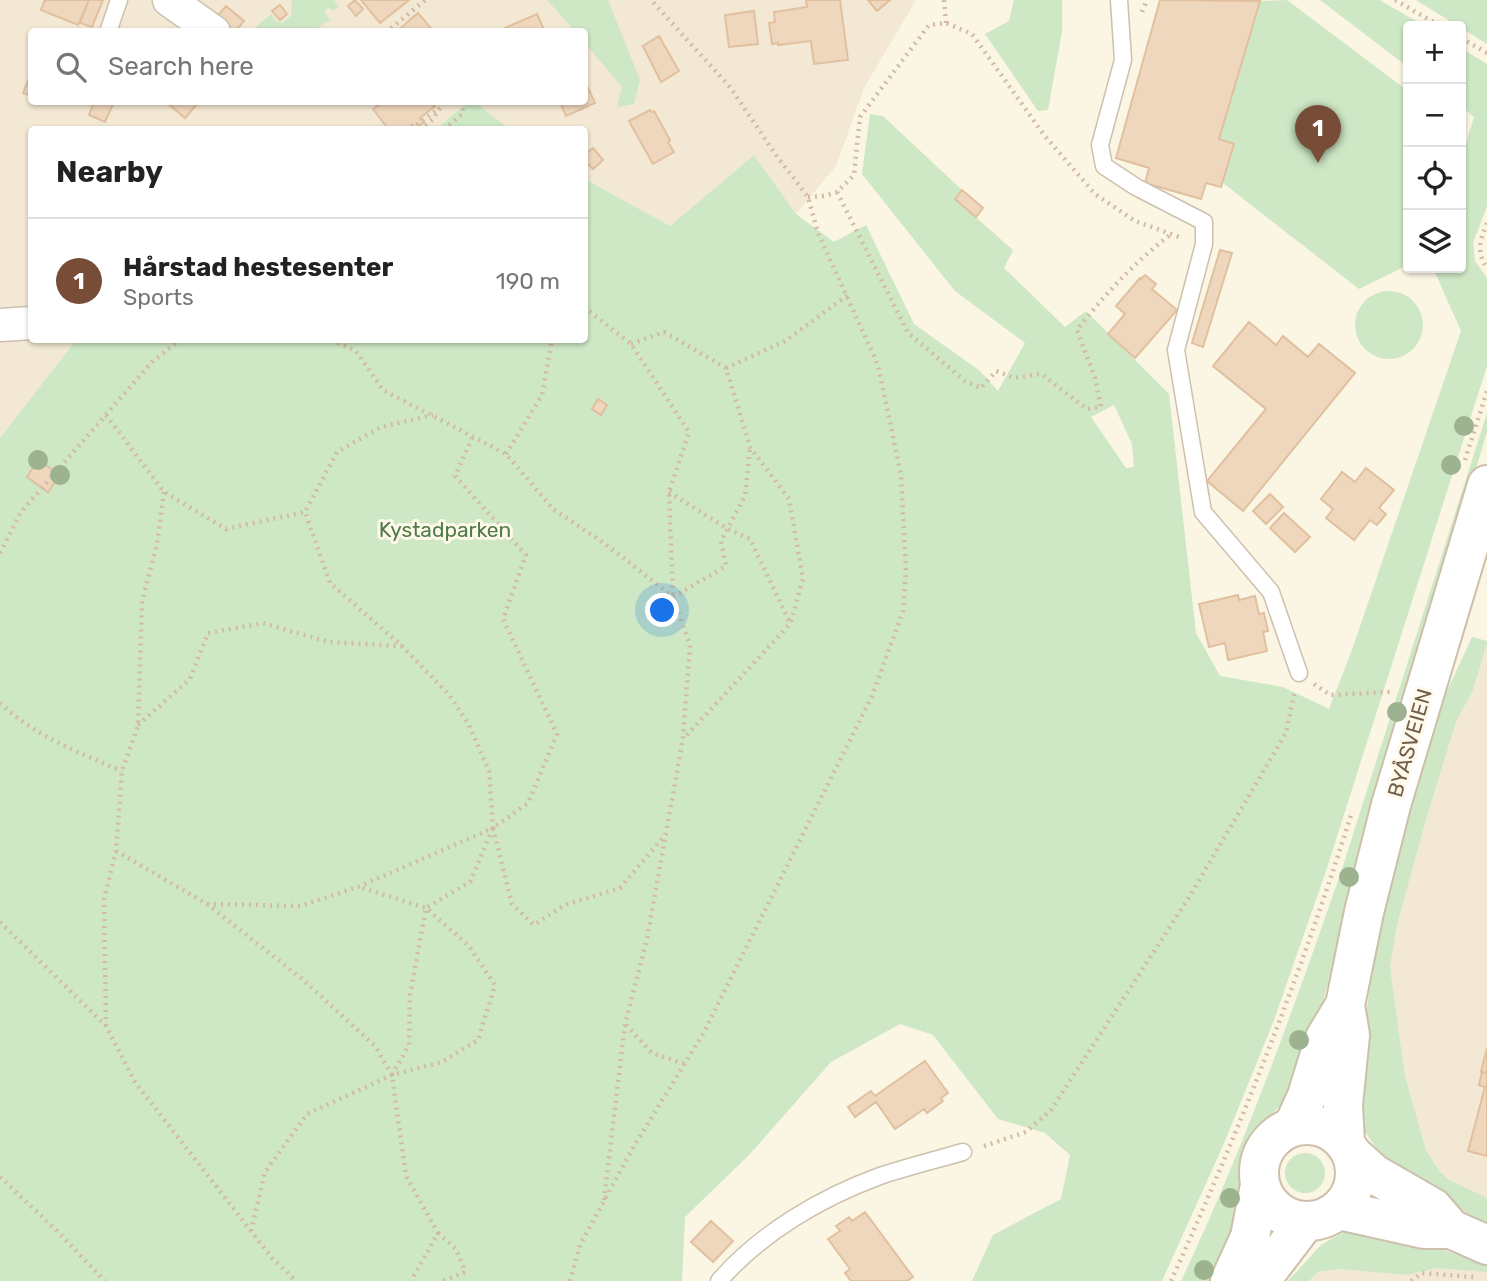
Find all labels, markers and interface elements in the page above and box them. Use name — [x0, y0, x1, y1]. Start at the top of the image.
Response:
map controls — [1403, 21, 1466, 273]
button: + — [1403, 21, 1466, 84]
search box — [28, 28, 588, 105]
icon: search — [52, 48, 90, 86]
text: Search here — [108, 51, 254, 82]
button: − — [1403, 84, 1466, 147]
pin: 1 — [1295, 105, 1341, 163]
button: locate — [1403, 147, 1466, 210]
text: Nearby — [56, 154, 163, 190]
button: layers — [1403, 210, 1466, 273]
text: Hårstad hestesenter — [123, 252, 393, 283]
text: 1 — [73, 267, 85, 295]
text: 190 m — [496, 267, 560, 295]
text: Sports — [123, 283, 194, 311]
park label: Kystadparken — [379, 517, 511, 542]
your location — [645, 593, 679, 627]
street label: BYÅSVEIEN — [1382, 686, 1437, 800]

